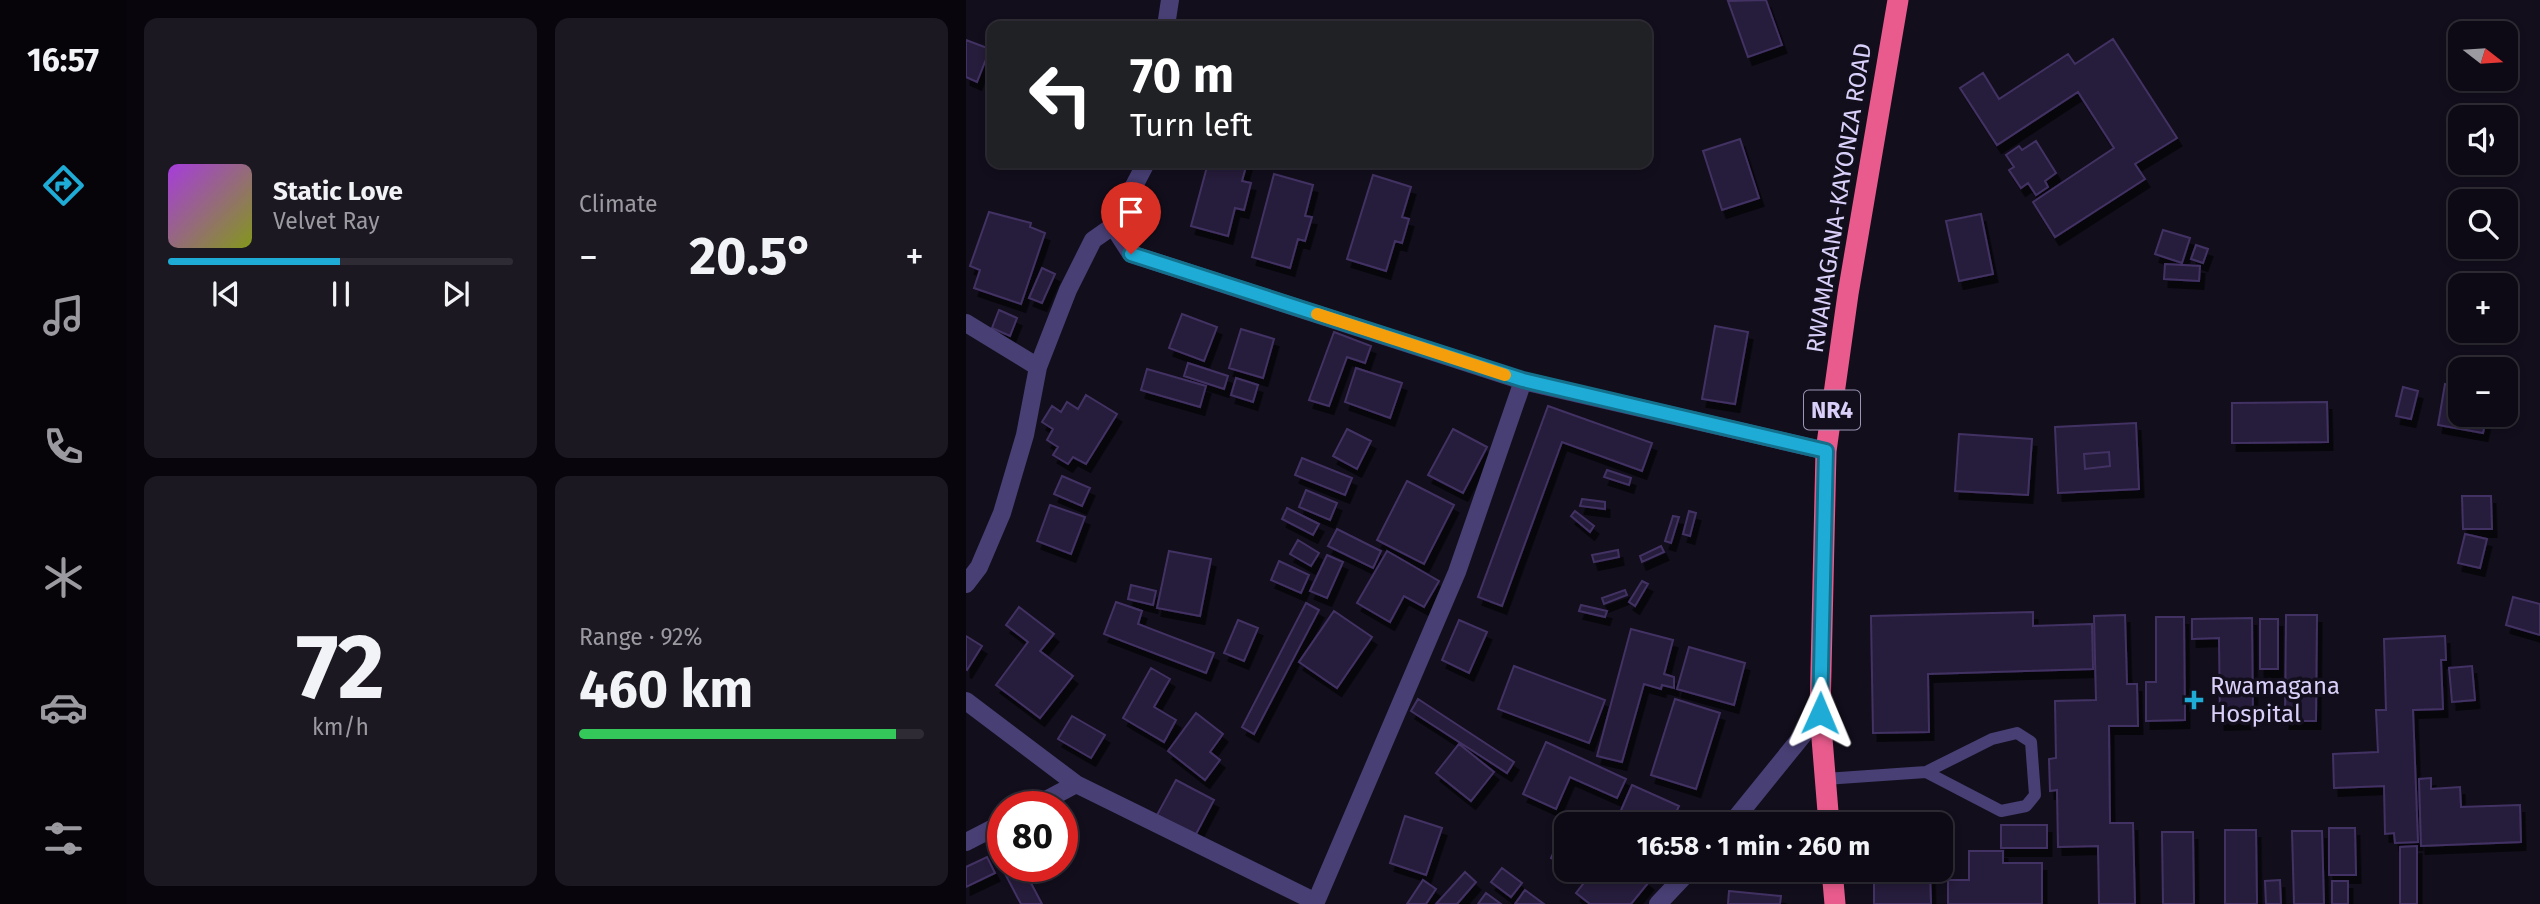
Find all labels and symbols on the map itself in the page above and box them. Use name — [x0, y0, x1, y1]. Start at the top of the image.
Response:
north arrow — [2448, 21, 2518, 91]
street label: RWAMAGANA-KAYONZA ROAD — [1801, 41, 1877, 355]
pin — [1101, 182, 1161, 254]
road number: NR4 — [1804, 390, 1860, 430]
place label: Rwamagana Hospital — [2210, 672, 2340, 728]
position arrow — [1783, 676, 1857, 750]
marker: Rwamagana Hospital — [2184, 690, 2204, 710]
speed limit sign: 80 — [987, 791, 1078, 882]

